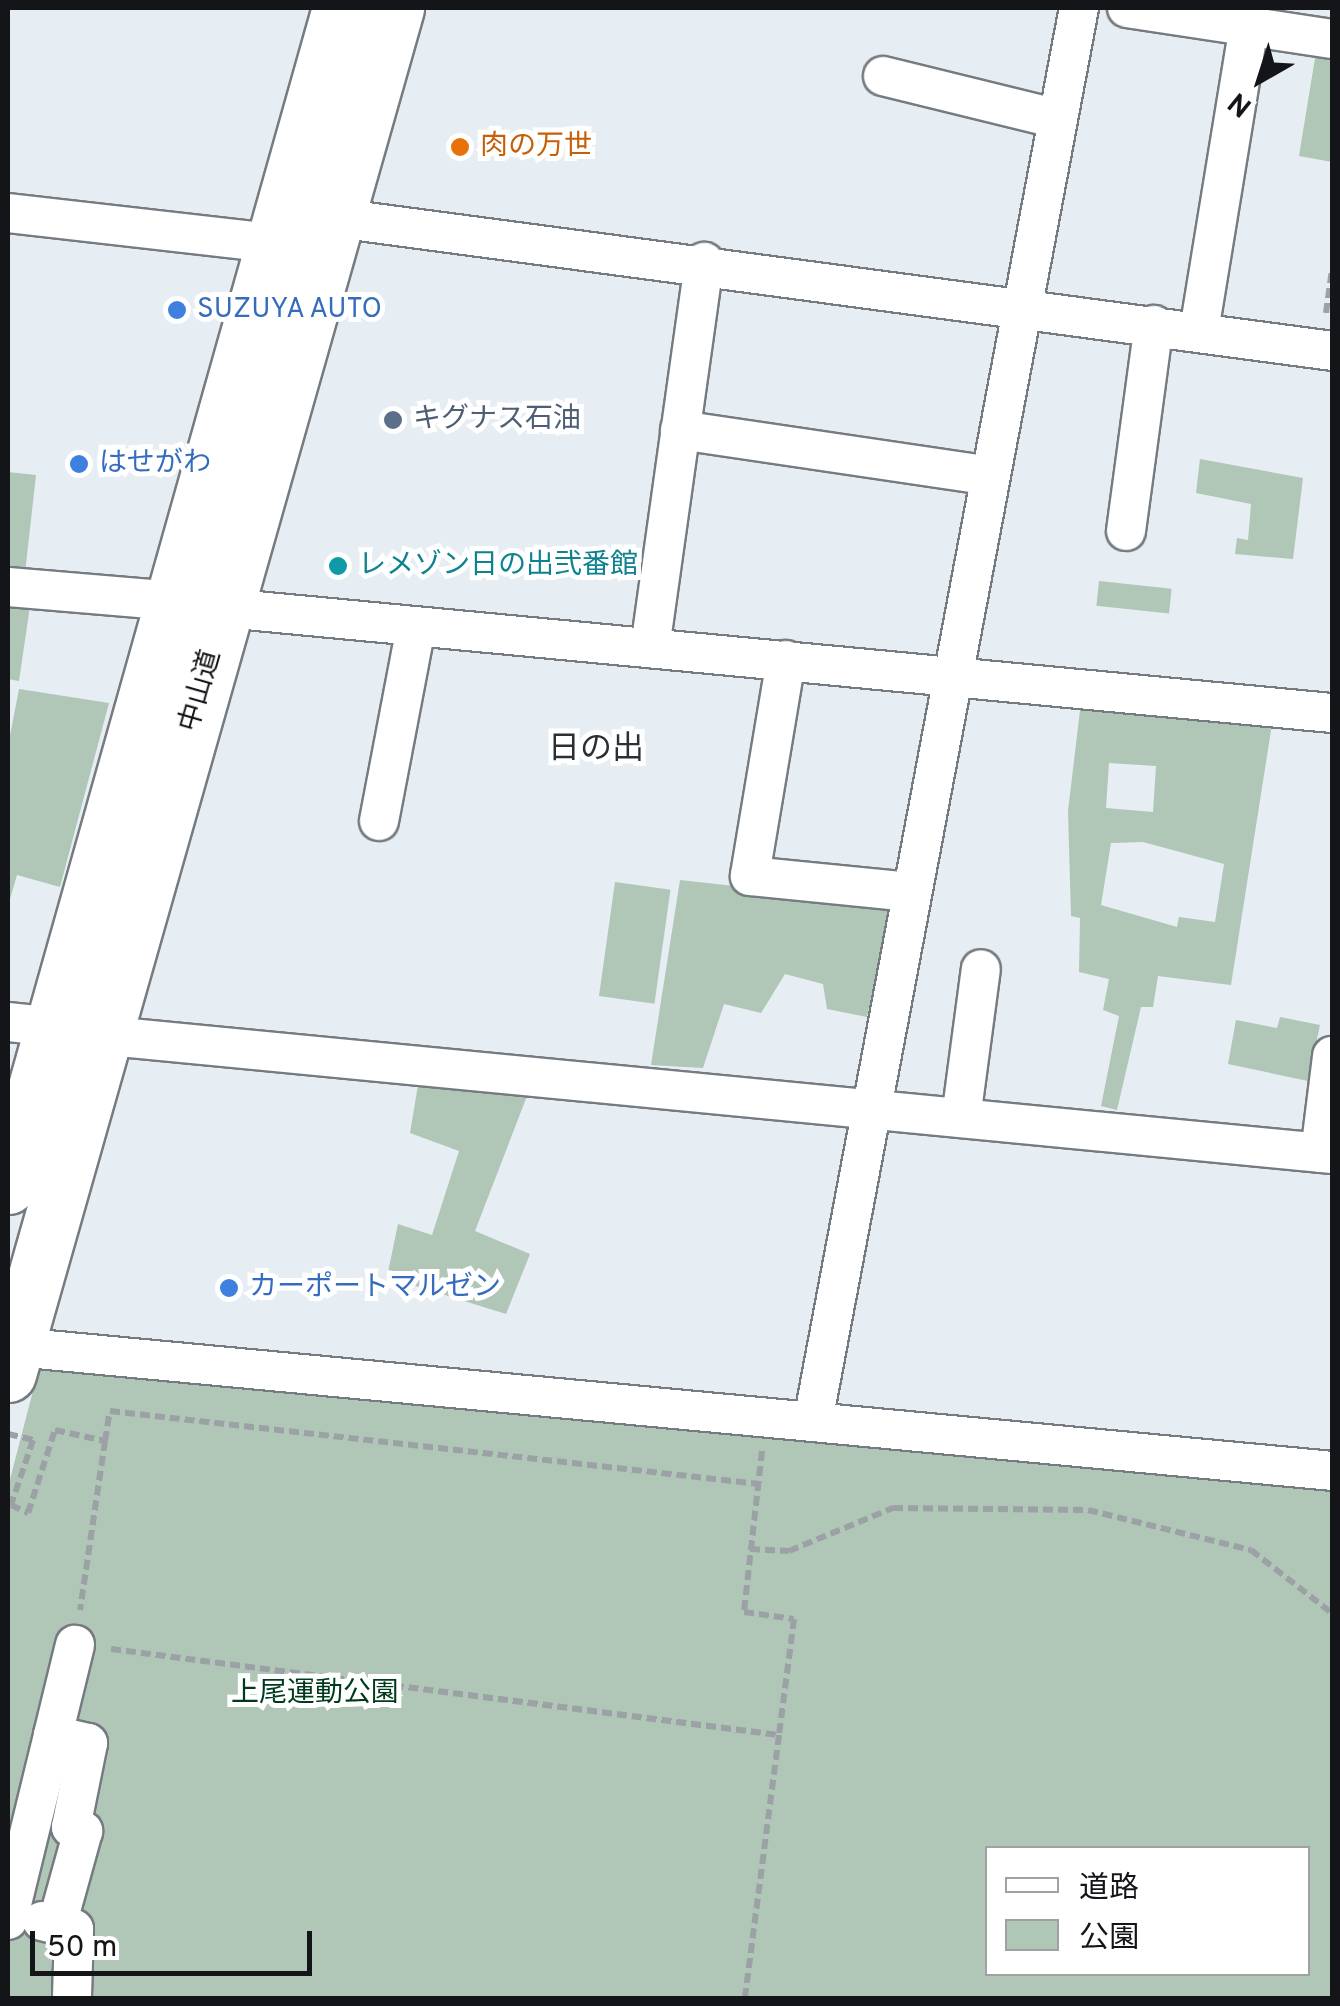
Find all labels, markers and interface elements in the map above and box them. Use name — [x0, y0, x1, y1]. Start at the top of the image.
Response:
north arrow — [1210, 30, 1310, 130]
text: N — [1222, 83, 1260, 124]
place label: 肉の万世 — [480, 130, 592, 164]
marker: 肉の万世 — [449, 136, 471, 158]
place label: SUZUYA AUTO — [197, 293, 384, 327]
marker: SUZUYA AUTO — [166, 299, 188, 321]
place label: キグナス石油 — [413, 403, 581, 437]
marker: キグナス石油 — [382, 409, 404, 431]
place label: はせがわ — [99, 447, 211, 481]
marker: はせがわ — [68, 453, 90, 475]
place label: レメゾン日の出弐番館 — [358, 549, 638, 583]
marker: レメゾン日の出弐番館 — [327, 555, 349, 577]
street label: 中山道 — [173, 646, 229, 736]
district label: 日の出 — [548, 731, 644, 769]
place label: カーポートマルゼン — [249, 1271, 501, 1305]
marker: カーポートマルゼン — [218, 1277, 240, 1299]
park label: 上尾運動公園 — [231, 1677, 399, 1711]
legend — [985, 1846, 1310, 1976]
text: 道路 — [1079, 1871, 1139, 1908]
scale bar — [35, 1911, 318, 1973]
text: 公園 — [1079, 1921, 1139, 1958]
text: 50 m — [47, 1930, 117, 1967]

